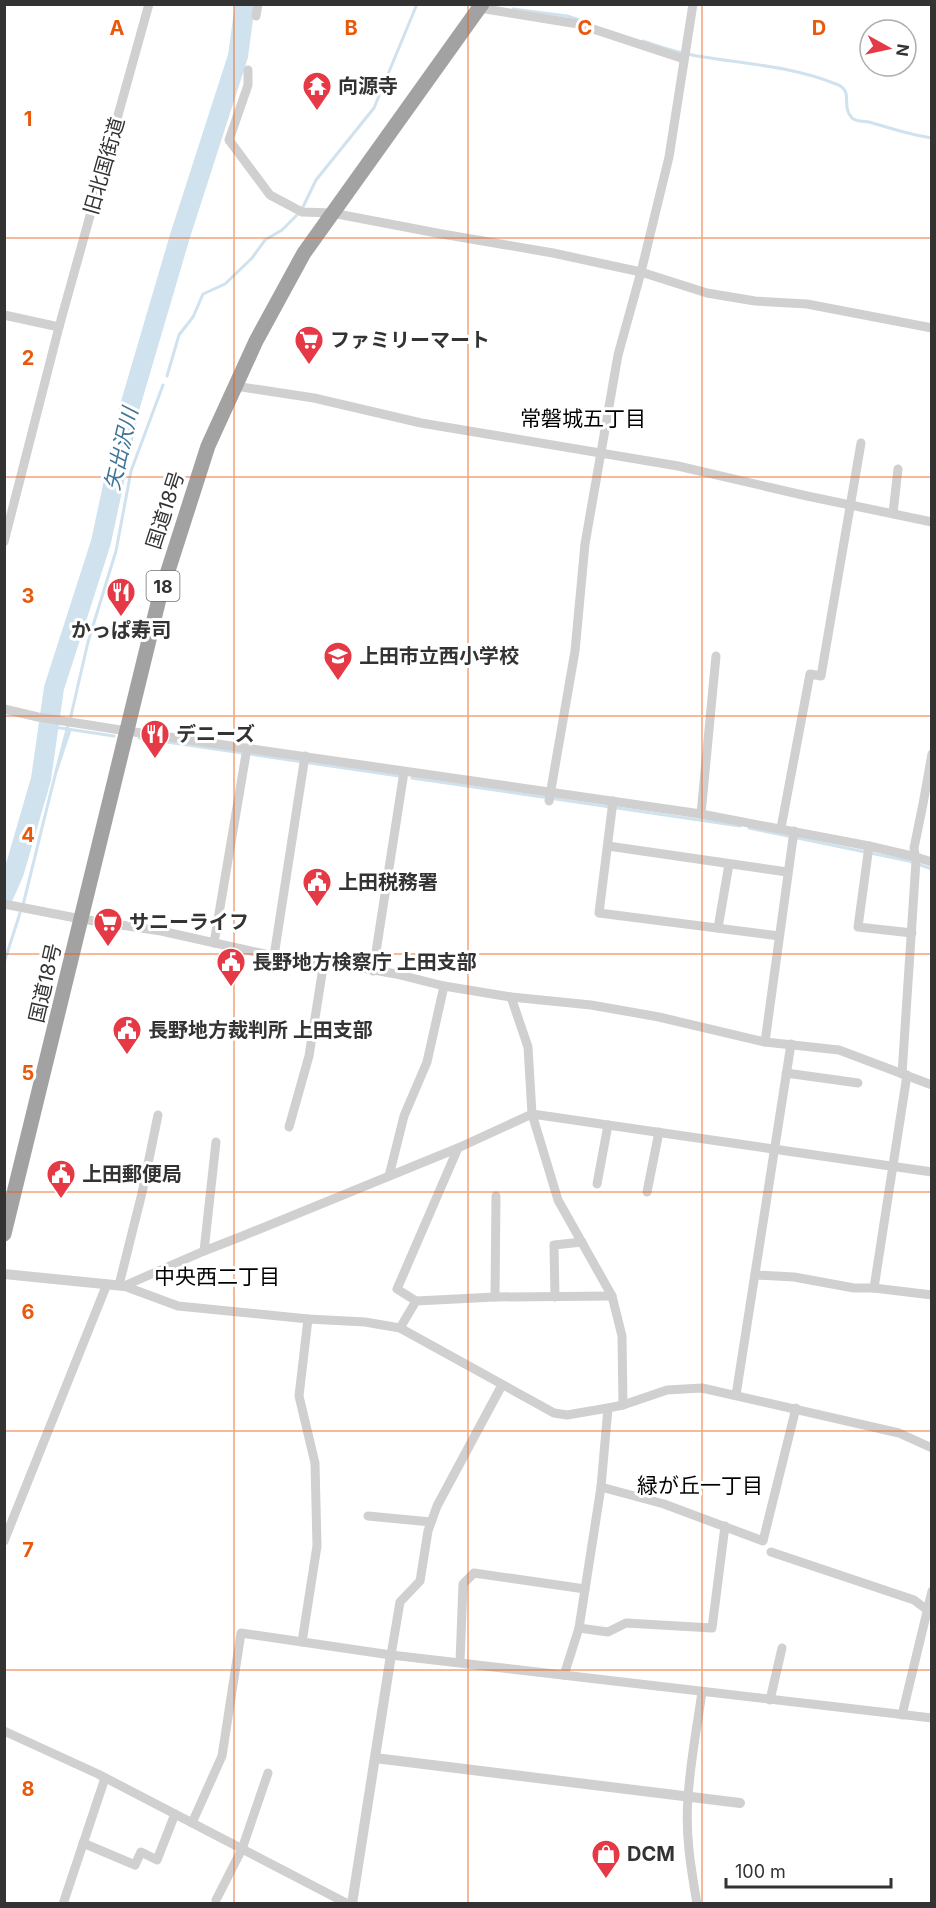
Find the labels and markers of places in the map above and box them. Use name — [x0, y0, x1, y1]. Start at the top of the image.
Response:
temple icon: 向源寺 — [301, 70, 333, 112]
place label: 向源寺 — [338, 74, 398, 98]
supermarket icon: ファミリーマート — [293, 324, 325, 366]
place label: ファミリーマート — [330, 328, 490, 352]
restaurant icon: かっぱ寿司 — [105, 576, 137, 618]
place label: かっぱ寿司 — [71, 618, 171, 642]
school or university icon: 上田市立西小学校 — [322, 640, 354, 682]
place label: 上田市立西小学校 — [359, 644, 519, 668]
restaurant icon: デニーズ — [139, 718, 171, 760]
place label: デニーズ — [176, 722, 255, 746]
public building icon: 上田税務署 — [301, 866, 333, 908]
place label: 上田税務署 — [338, 870, 438, 894]
supermarket icon: サニーライフ — [92, 906, 124, 948]
place label: サニーライフ — [129, 910, 249, 934]
public building icon: 長野地方検察庁 上田支部 — [215, 946, 247, 988]
place label: 長野地方検察庁 上田支部 — [252, 950, 477, 974]
public building icon: 長野地方裁判所 上田支部 — [111, 1014, 143, 1056]
place label: 長野地方裁判所 上田支部 — [148, 1018, 373, 1042]
public building icon: 上田郵便局 — [45, 1158, 77, 1200]
place label: 上田郵便局 — [82, 1162, 182, 1186]
shop icon: DCM — [590, 1838, 622, 1880]
place label: DCM — [627, 1842, 675, 1866]

